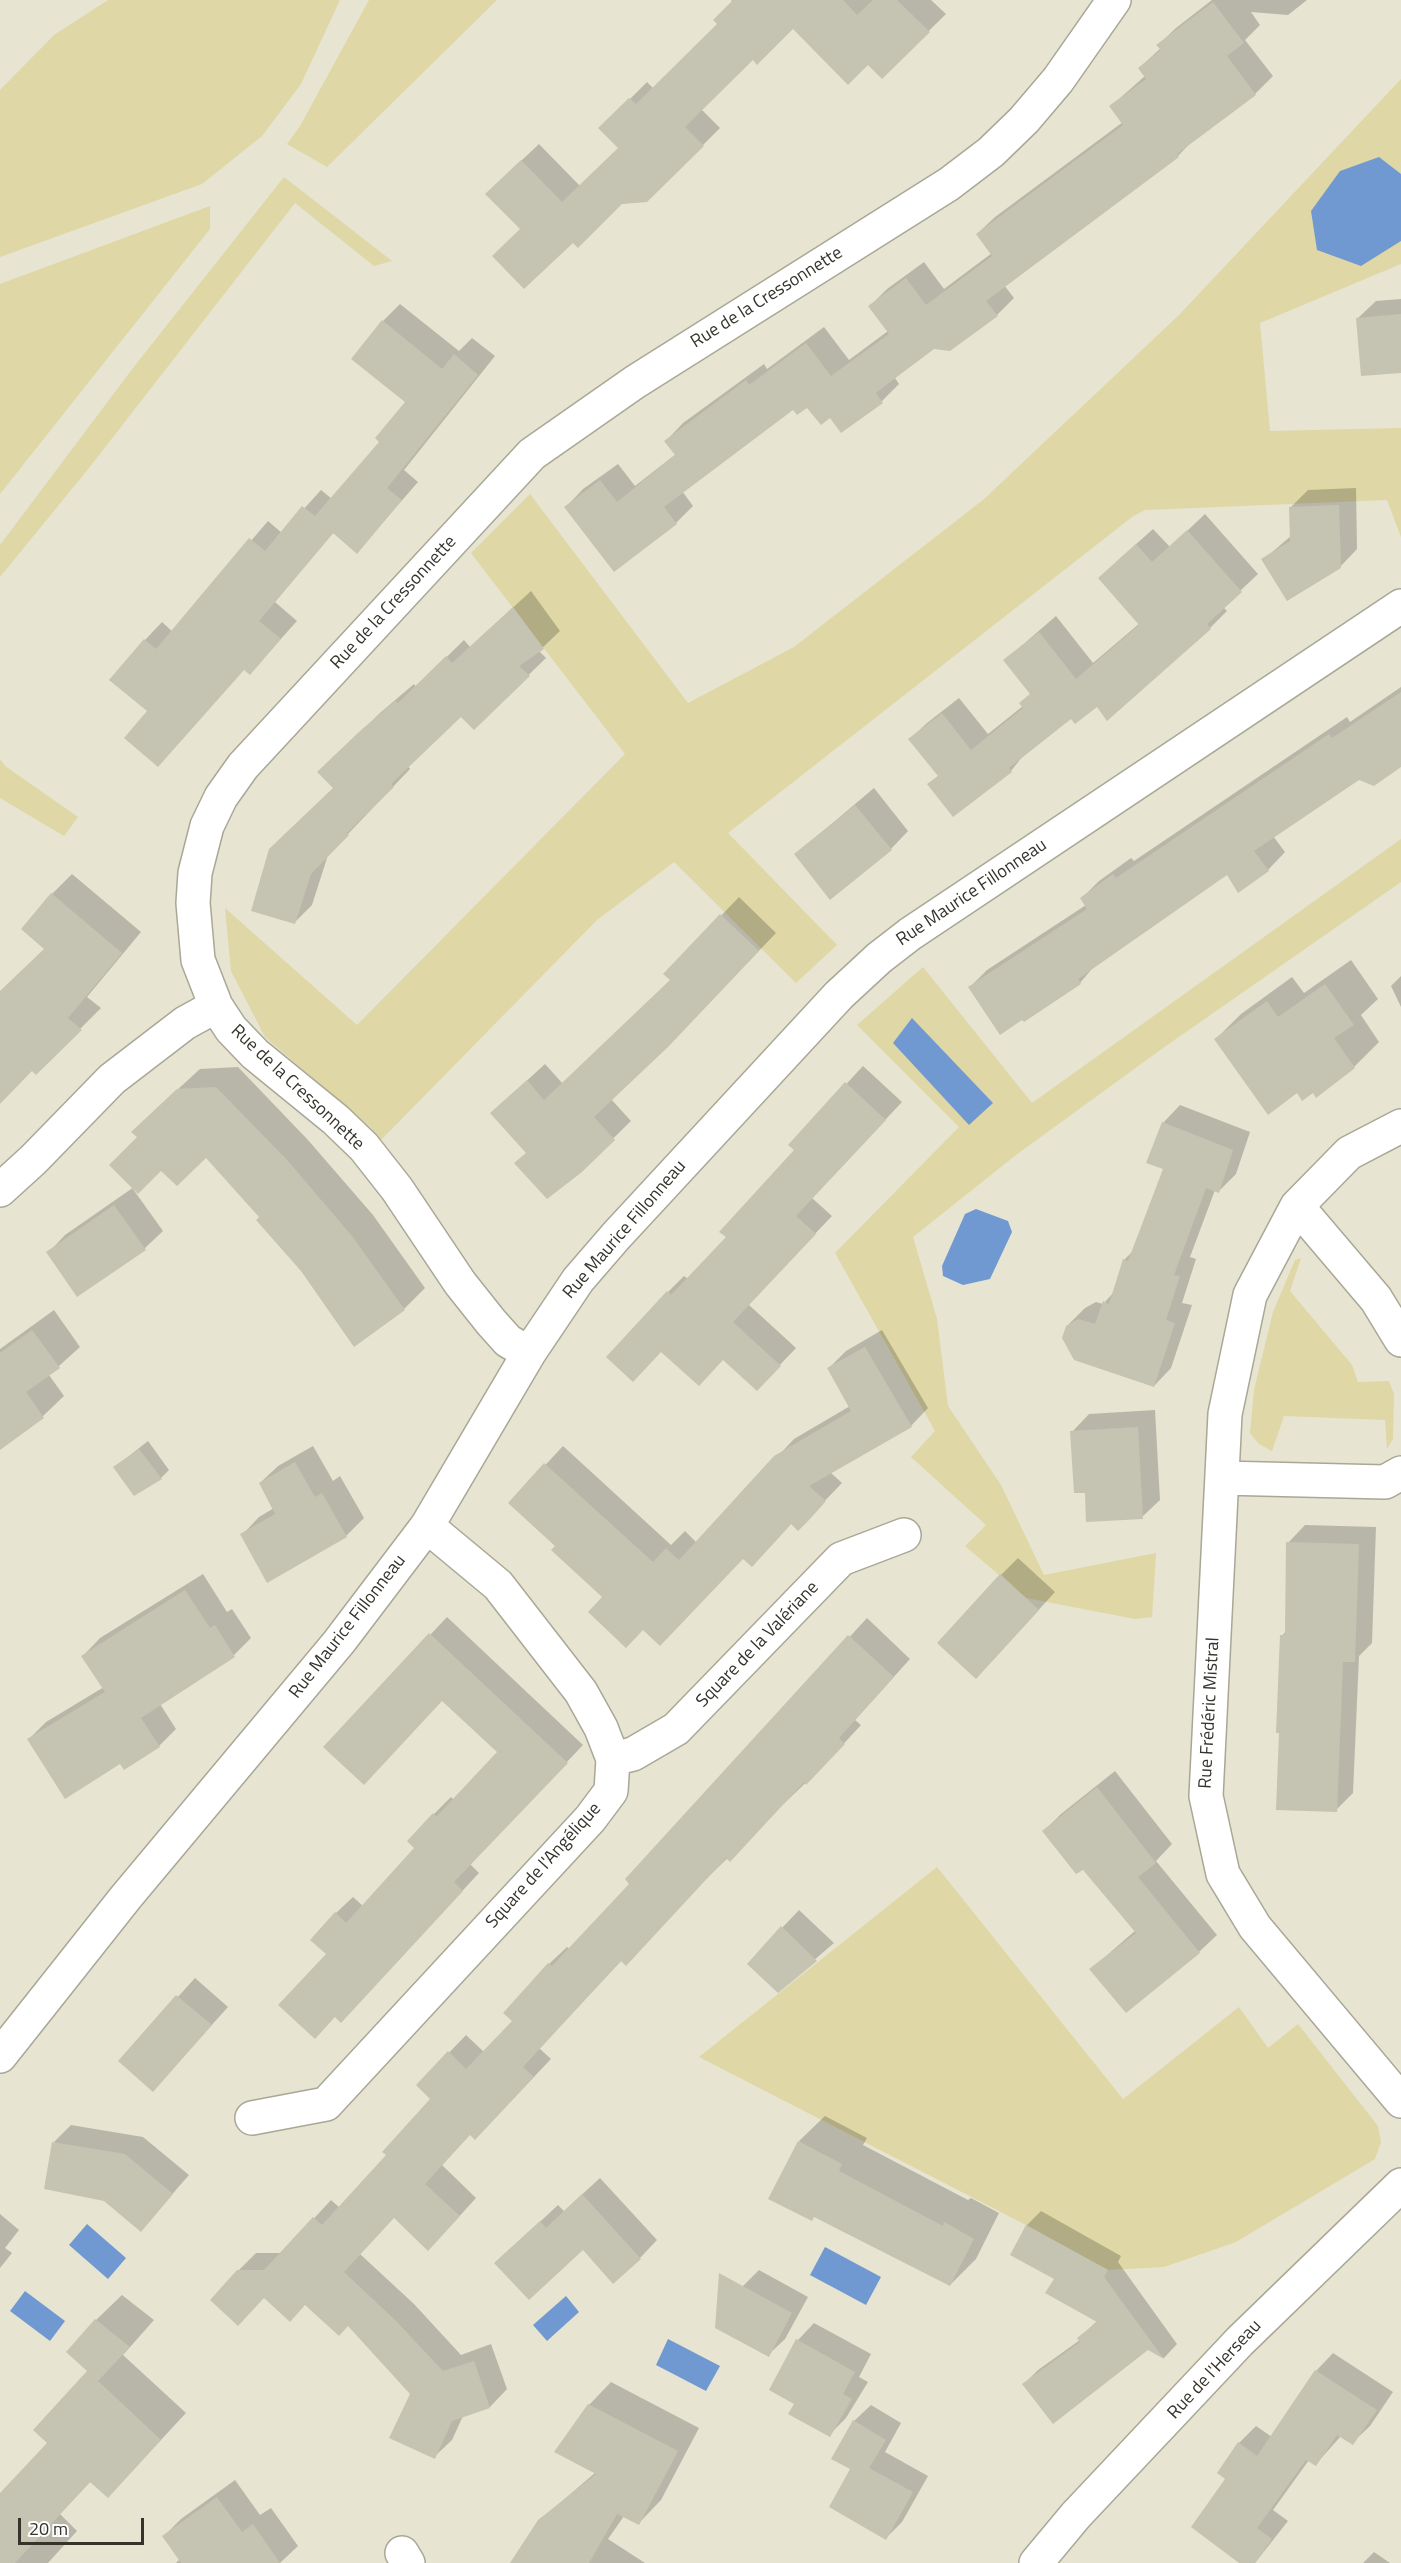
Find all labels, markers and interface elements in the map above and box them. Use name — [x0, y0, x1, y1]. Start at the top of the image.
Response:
street label: Rue de la Cressonnette — [687, 243, 847, 353]
street label: Rue de la Cressonnette — [327, 532, 461, 674]
street label: Rue Maurice Fillonneau — [893, 835, 1051, 951]
street label: Rue de la Cressonnette — [226, 1021, 368, 1155]
street label: Rue Maurice Fillonneau — [559, 1156, 691, 1304]
street label: Rue Maurice Fillonneau — [285, 1551, 411, 1703]
street label: Square de la Valériane — [692, 1578, 824, 1712]
street label: Rue Frédéric Mistral — [1195, 1637, 1225, 1789]
street label: Square de l'Angélique — [482, 1799, 606, 1933]
street label: Rue de l'Herseau — [1164, 2316, 1266, 2424]
scale bar — [21, 2506, 147, 2544]
text: 20 m — [29, 2515, 68, 2542]

